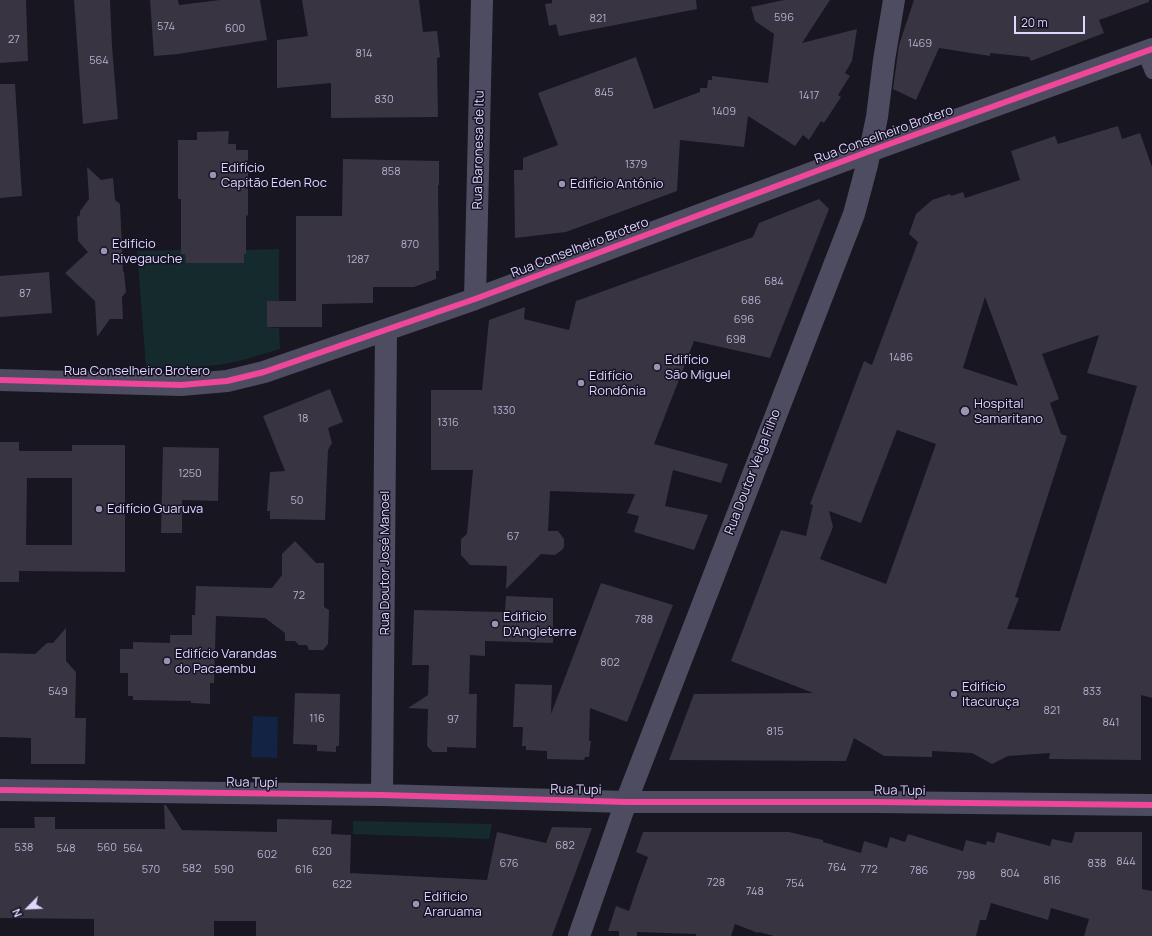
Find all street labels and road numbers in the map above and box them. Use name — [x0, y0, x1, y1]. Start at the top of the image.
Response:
street label: Rua Baronesa de Itu — [470, 90, 488, 210]
street label: Rua Conselheiro Brotero — [813, 103, 955, 167]
street label: Rua Conselheiro Brotero — [509, 215, 651, 281]
street label: Rua Conselheiro Brotero — [64, 363, 210, 379]
street label: Rua Doutor Veiga Filho — [722, 407, 784, 537]
street label: Rua Doutor José Manoel — [377, 491, 393, 635]
street label: Rua Tupi — [226, 775, 278, 791]
street label: Rua Tupi — [550, 782, 602, 798]
street label: Rua Tupi — [874, 783, 926, 799]

